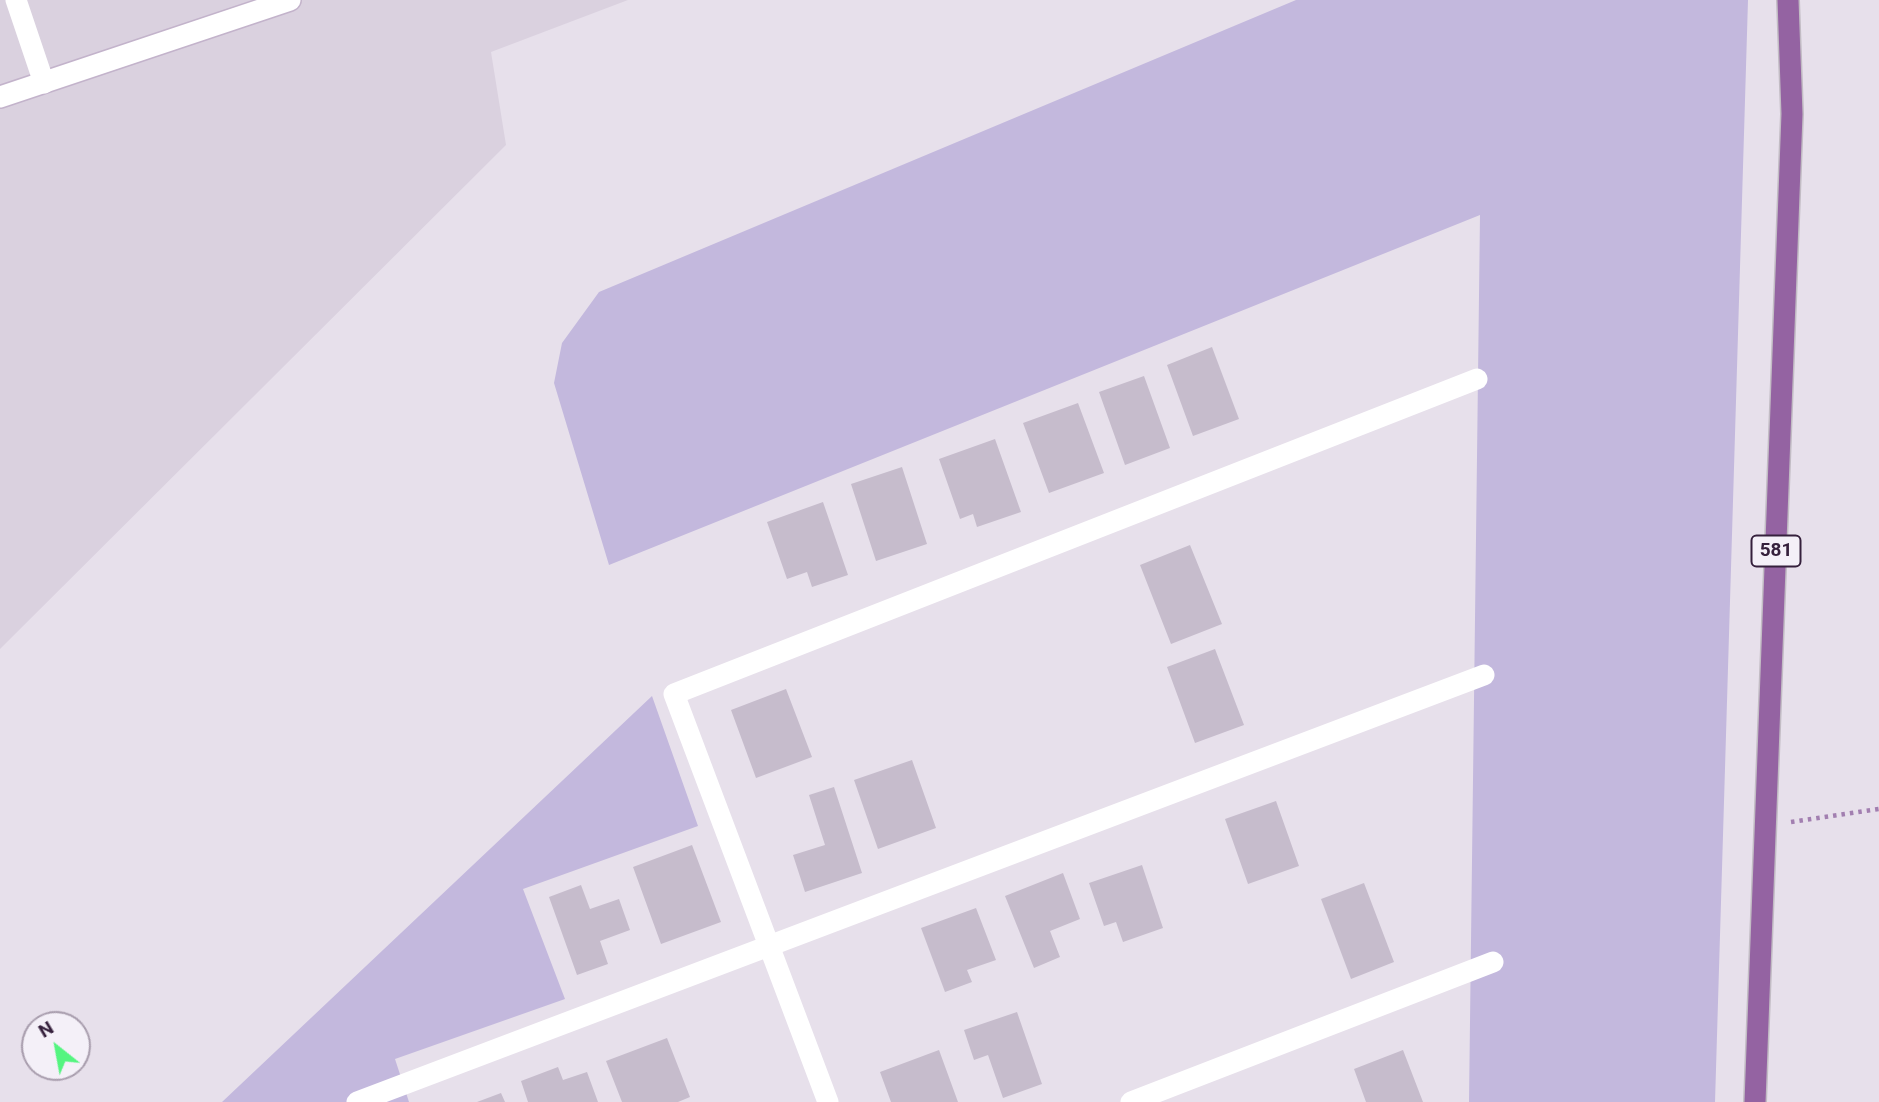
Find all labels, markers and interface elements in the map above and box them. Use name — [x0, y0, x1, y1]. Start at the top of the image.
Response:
road number: 581 — [1752, 536, 1800, 566]
north arrow — [21, 1011, 91, 1081]
text: N — [34, 1016, 58, 1043]

